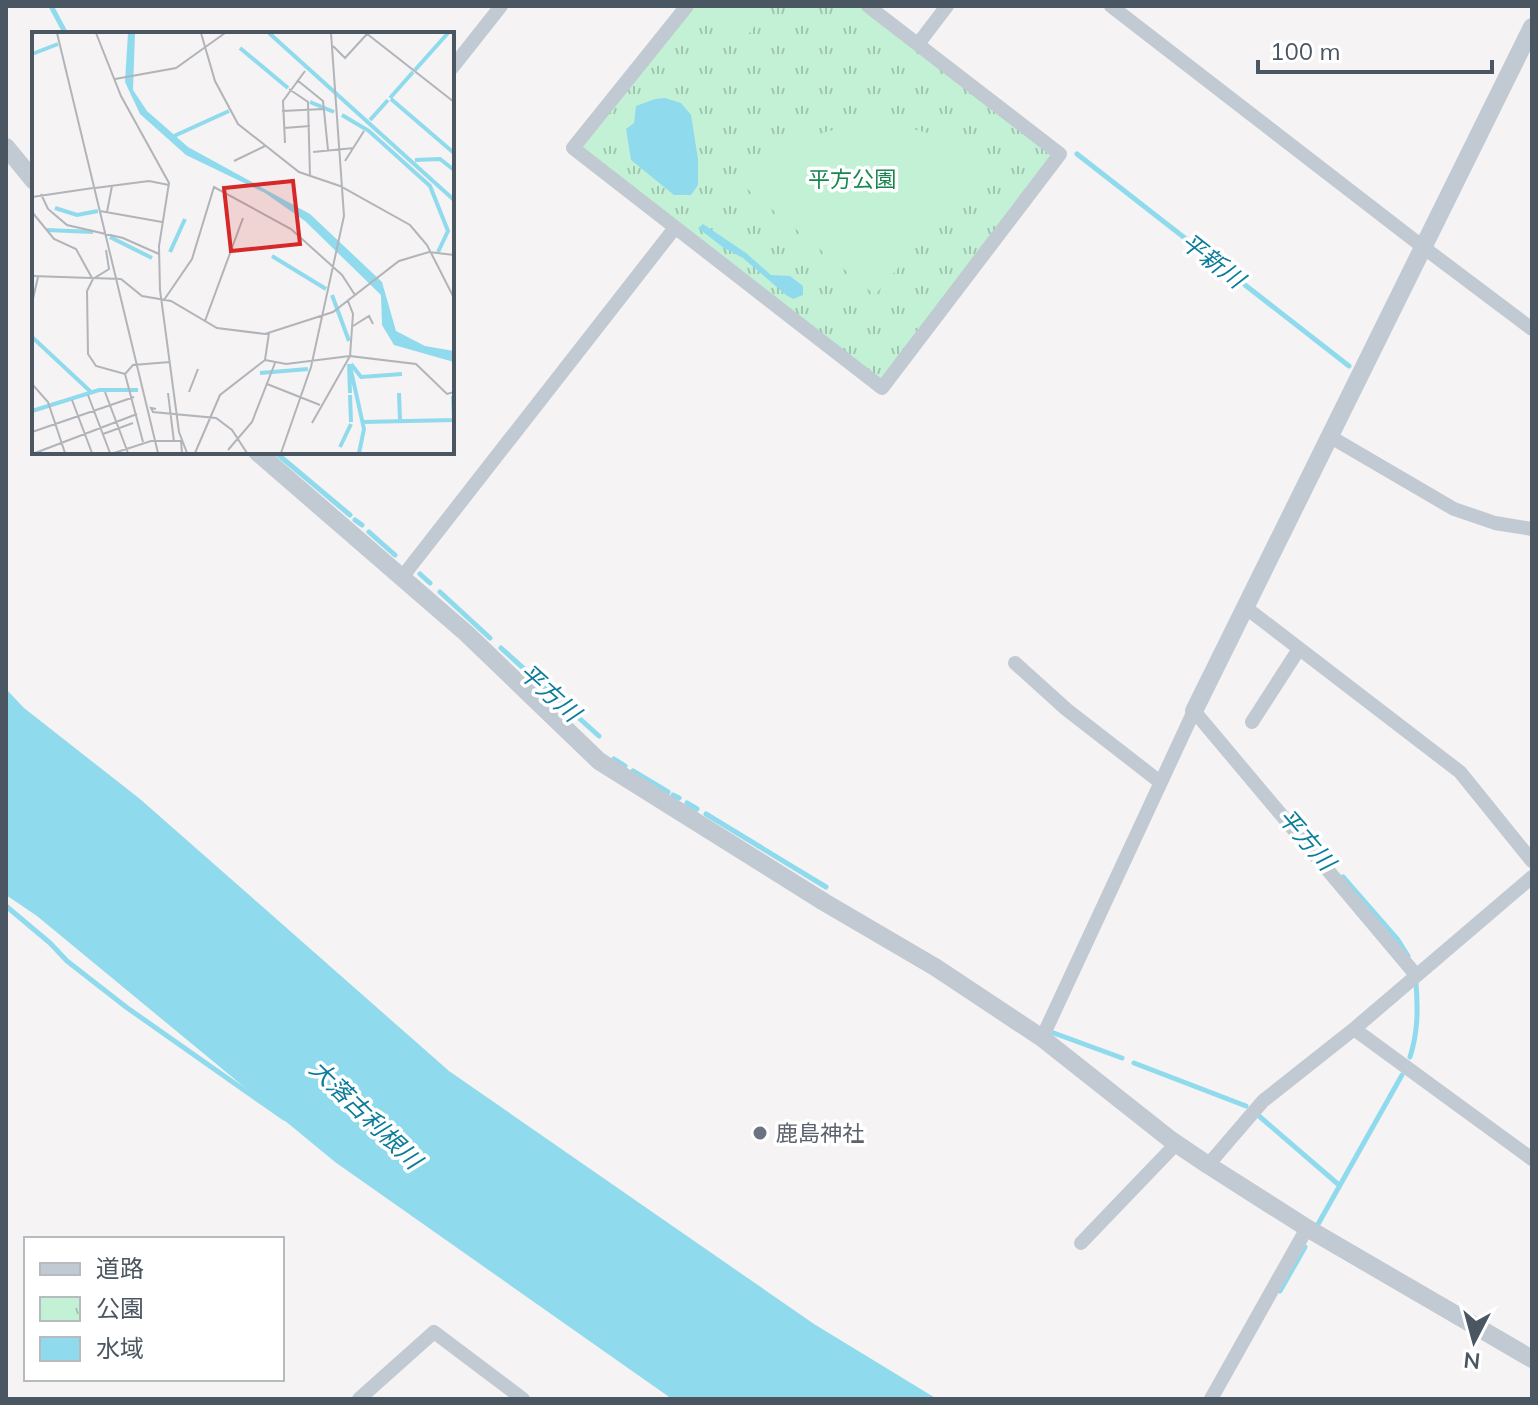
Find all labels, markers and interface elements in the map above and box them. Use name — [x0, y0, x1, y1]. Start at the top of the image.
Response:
scale bar — [1258, 24, 1492, 74]
inset map — [32, 32, 454, 454]
text: 100 m — [1270, 36, 1341, 66]
park label: 平方公園 — [808, 165, 896, 193]
water label: 平新川 — [1175, 226, 1253, 296]
water label: 平方川 — [513, 657, 589, 729]
water label: 平方川 — [1272, 802, 1344, 878]
water label: 大落古利根川 — [304, 1053, 430, 1177]
place label: 鹿島神社 — [776, 1119, 864, 1147]
marker: 鹿島神社 — [751, 1124, 769, 1142]
legend — [24, 1237, 284, 1381]
text: 道路 — [96, 1253, 144, 1283]
text: 公園 — [96, 1293, 144, 1323]
north arrow — [1434, 1301, 1514, 1381]
text: 水域 — [96, 1333, 144, 1363]
text: N — [1462, 1346, 1482, 1376]

